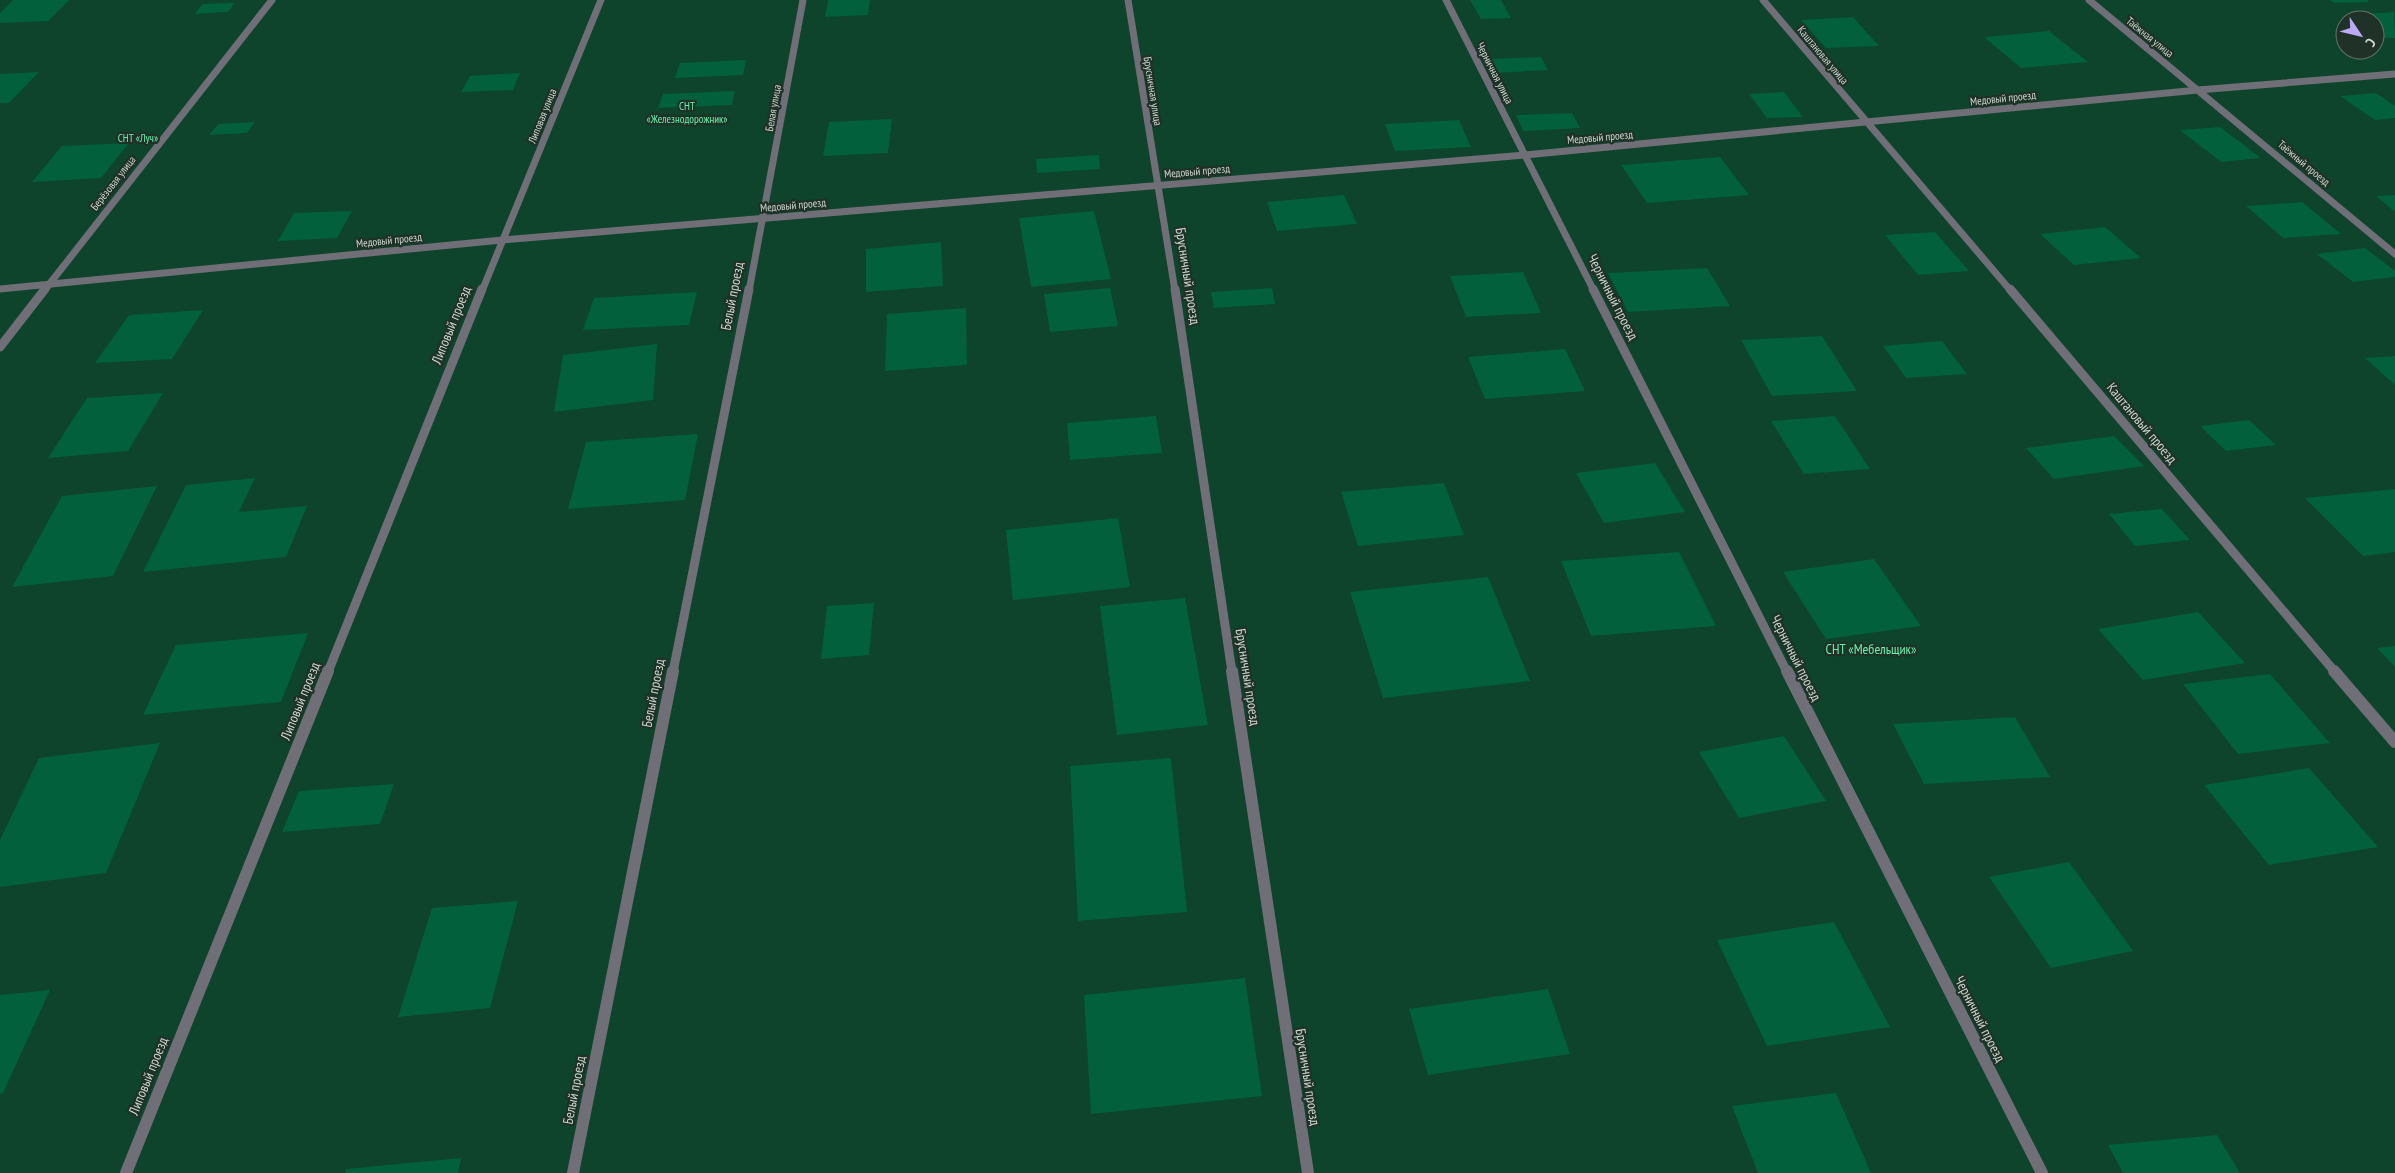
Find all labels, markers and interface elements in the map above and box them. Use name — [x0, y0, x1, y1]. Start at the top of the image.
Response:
north arrow — [2335, 10, 2385, 60]
street label: Таёжная улица — [2123, 14, 2177, 60]
street label: Каштановая улица — [1795, 23, 1851, 87]
text: С — [2361, 35, 2380, 51]
street label: Черничная улица — [1474, 40, 1516, 106]
street label: Брусничная улица — [1141, 55, 1165, 127]
street label: Белая улица — [762, 84, 784, 132]
street label: Липовая улица — [524, 87, 559, 146]
street label: Медовый проезд — [1969, 88, 2037, 108]
park label: СНТ «Железнодорожник» — [647, 99, 728, 126]
street label: Медовый проезд — [1567, 127, 1634, 147]
park label: СНТ «Луч» — [118, 131, 158, 145]
street label: Таёжный проезд — [2275, 137, 2333, 189]
street label: Берёзовая улица — [87, 153, 139, 213]
street label: Медовый проезд — [1164, 161, 1231, 181]
street label: Медовый проезд — [760, 195, 827, 215]
street label: Брусничный проезд — [1171, 226, 1205, 326]
street label: Медовый проезд — [355, 230, 423, 250]
street label: Черничный проезд — [1584, 251, 1642, 343]
street label: Белый проезд — [717, 260, 747, 332]
street label: Липовый проезд — [427, 283, 475, 368]
street label: Каштановый проезд — [2103, 379, 2181, 467]
street label: Черничный проезд — [1767, 612, 1825, 704]
street label: Брусничный проезд — [1231, 627, 1265, 727]
park label: СНТ «Мебельщик» — [1826, 640, 1916, 658]
street label: Белый проезд — [638, 657, 668, 729]
street label: Липовый проезд — [276, 659, 324, 744]
street label: Черничный проезд — [1951, 973, 2009, 1065]
street label: Брусничный проезд — [1291, 1027, 1325, 1127]
street label: Липовый проезд — [124, 1034, 172, 1119]
street label: Белый проезд — [559, 1054, 589, 1126]

